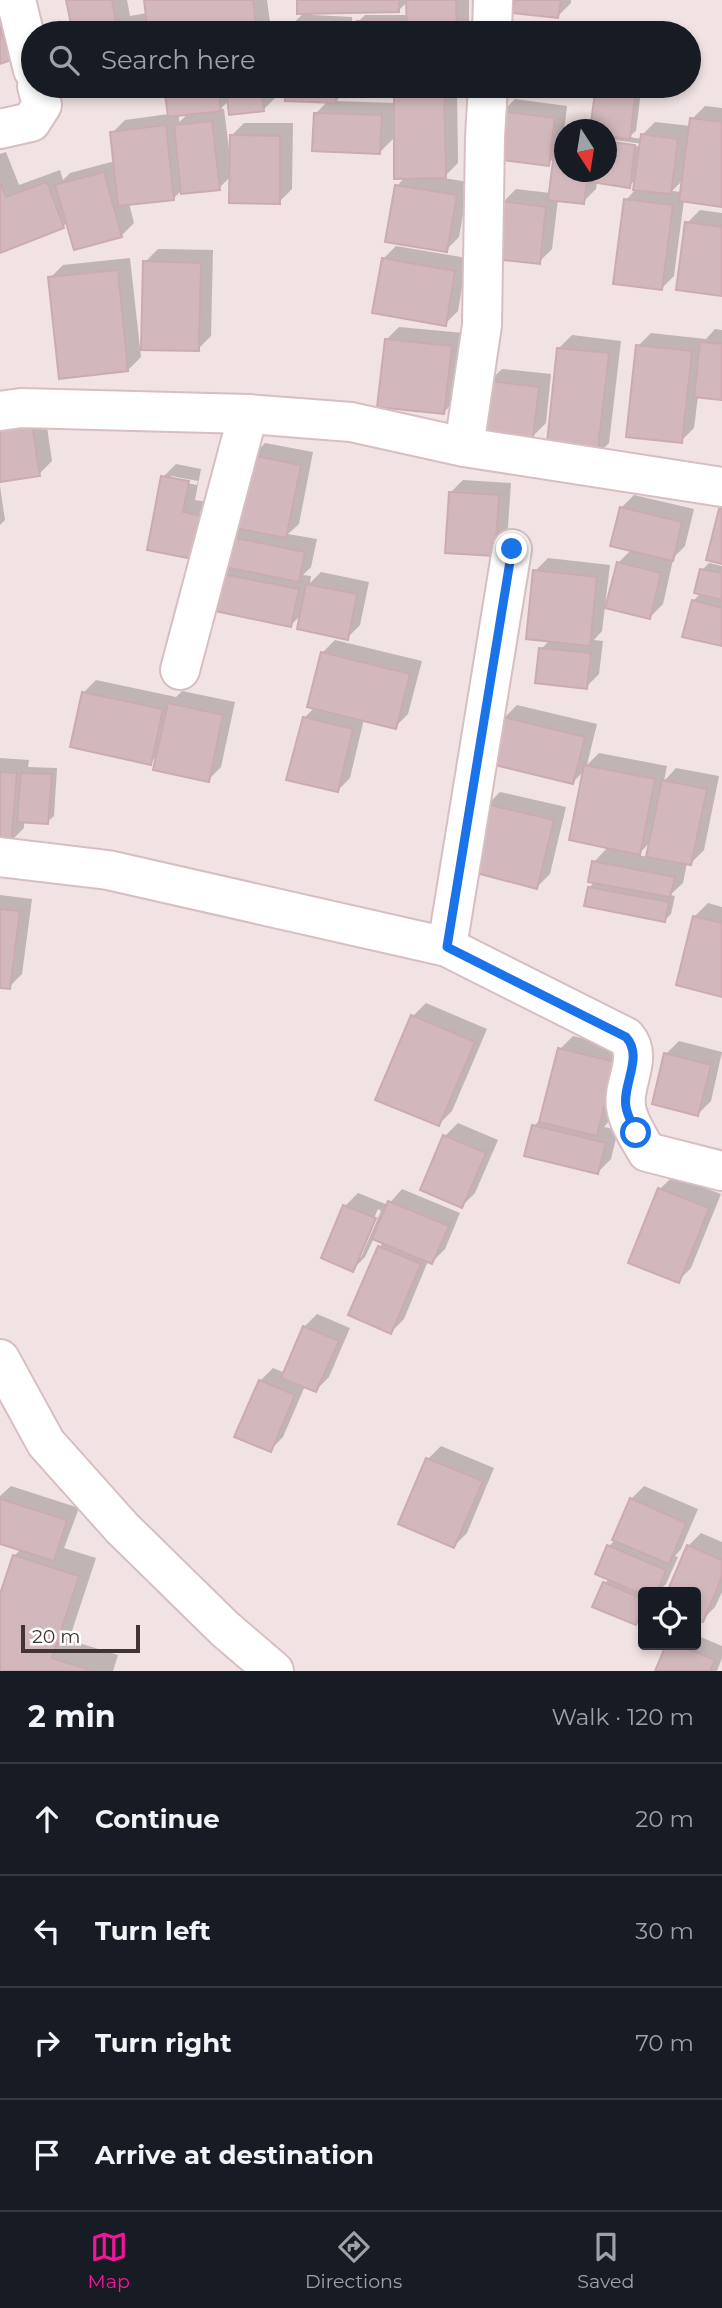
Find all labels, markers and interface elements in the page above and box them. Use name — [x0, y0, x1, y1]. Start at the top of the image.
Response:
search box — [21, 21, 701, 98]
icon: search — [45, 41, 83, 79]
text: Search here — [101, 44, 256, 76]
north arrow — [554, 119, 617, 182]
route end — [496, 533, 527, 564]
route start — [620, 1117, 651, 1148]
map controls — [638, 1587, 701, 1650]
button: locate — [638, 1587, 701, 1650]
scale bar — [21, 1622, 140, 1654]
text: 20 m — [32, 1625, 80, 1648]
text: 2 min — [28, 1698, 115, 1735]
text: Walk · 120 m — [551, 1703, 694, 1731]
icon: ahead — [28, 1800, 66, 1838]
text: Continue — [95, 1803, 220, 1835]
text: 20 m — [635, 1805, 694, 1833]
icon: left — [28, 1912, 66, 1950]
text: Turn left — [95, 1915, 211, 1947]
text: 30 m — [635, 1917, 694, 1945]
icon: right — [28, 2024, 66, 2062]
text: Turn right — [95, 2027, 231, 2059]
text: 70 m — [635, 2029, 694, 2057]
icon: arrive — [28, 2136, 66, 2174]
text: Arrive at destination — [95, 2139, 374, 2171]
tab: Map — [88, 2228, 130, 2293]
tab: Directions — [305, 2228, 402, 2293]
tab: Saved — [577, 2228, 634, 2293]

